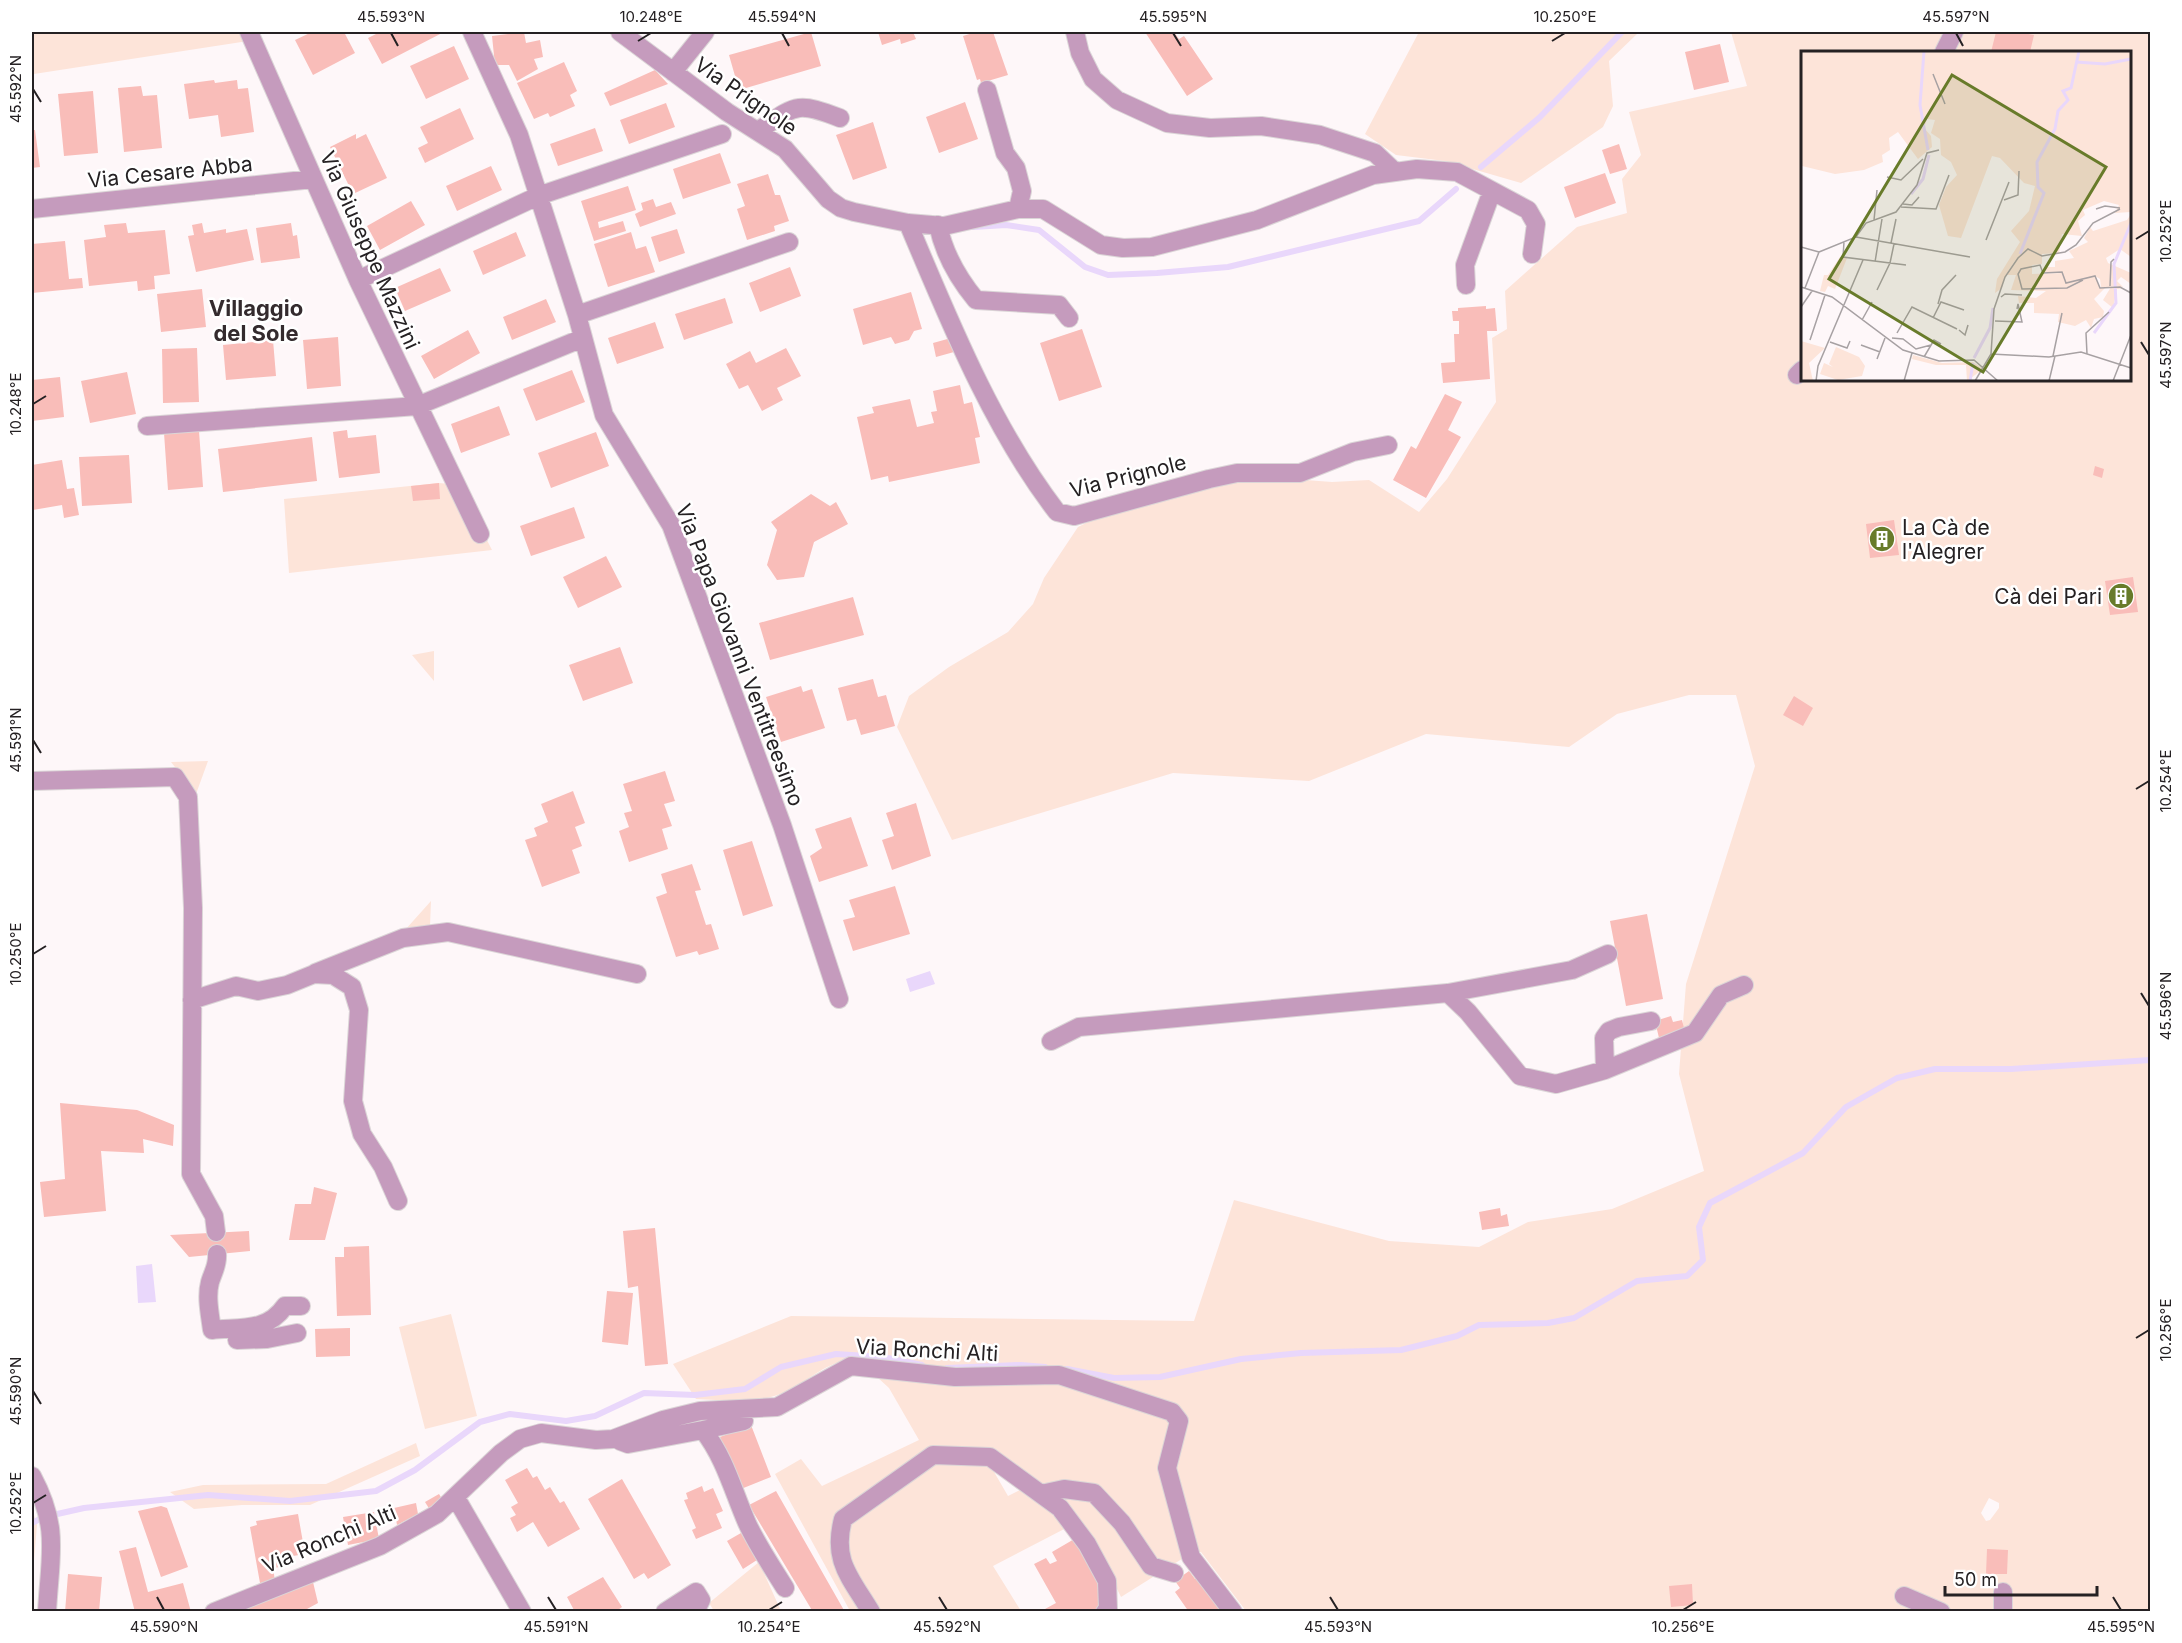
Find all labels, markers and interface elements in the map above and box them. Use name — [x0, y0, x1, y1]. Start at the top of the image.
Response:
text: 45.593°N — [357, 7, 425, 26]
text: 10.248°E — [619, 7, 683, 26]
text: 45.594°N — [748, 7, 816, 26]
text: 45.595°N — [1139, 7, 1207, 26]
text: 10.250°E — [1533, 7, 1597, 26]
text: 45.597°N — [1922, 7, 1990, 26]
inset map — [1801, 51, 2131, 381]
street label: Via Prignole — [690, 52, 802, 140]
text: 45.592°N — [6, 55, 25, 123]
street label: Via Giuseppe Mazzini — [315, 147, 425, 353]
street label: Via Cesare Abba — [86, 151, 254, 193]
text: 10.252°E — [2156, 200, 2175, 262]
district label: Villaggio del Sole — [209, 295, 303, 346]
text: 45.597°N — [2156, 321, 2175, 389]
text: 10.248°E — [6, 372, 25, 436]
street label: Via Prignole — [1067, 449, 1189, 503]
street label: Via Papa Giovanni Ventitreesimo — [671, 500, 809, 810]
place label: La Cà de l'Alegrer — [1902, 515, 1990, 564]
building icon: La Cà de l'Alegrer — [1867, 524, 1897, 554]
building icon: Cà dei Pari — [2106, 581, 2136, 611]
place label: Cà dei Pari — [1994, 584, 2102, 609]
text: 45.591°N — [6, 707, 25, 773]
text: 10.254°E — [2156, 749, 2175, 813]
text: 10.250°E — [6, 922, 25, 986]
text: 45.596°N — [2156, 972, 2175, 1040]
text: 10.256°E — [2156, 1299, 2175, 1361]
street label: Via Ronchi Alti — [855, 1334, 999, 1366]
text: 45.590°N — [6, 1357, 25, 1425]
text: 10.252°E — [6, 1472, 25, 1534]
street label: Via Ronchi Alti — [258, 1500, 400, 1578]
scale bar — [1945, 1559, 2096, 1597]
text: 50 m — [1954, 1569, 1997, 1590]
text: 45.590°N — [130, 1617, 198, 1636]
text: 45.591°N — [523, 1617, 589, 1636]
text: 10.254°E — [737, 1617, 801, 1636]
text: 45.592°N — [913, 1617, 981, 1636]
text: 45.593°N — [1304, 1617, 1372, 1636]
text: 10.256°E — [1652, 1617, 1714, 1636]
text: 45.595°N — [2087, 1617, 2155, 1636]

